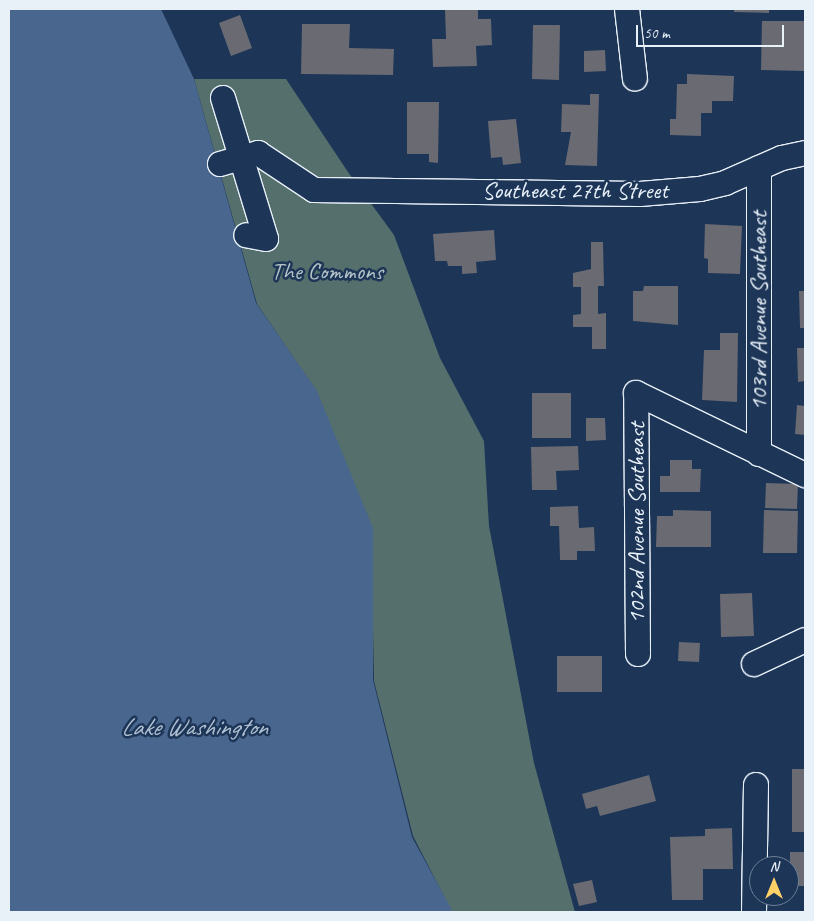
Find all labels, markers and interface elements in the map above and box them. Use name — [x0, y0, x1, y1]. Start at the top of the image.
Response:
scale bar — [639, 15, 786, 47]
text: 50 m — [644, 24, 670, 43]
street label: Southeast 27th Street — [482, 177, 668, 205]
street label: 103rd Avenue Southeast — [745, 211, 773, 411]
park label: The Commons — [271, 258, 383, 286]
street label: 102nd Avenue Southeast — [623, 422, 651, 624]
water label: Lake Washington — [121, 712, 267, 742]
north arrow — [749, 856, 799, 906]
text: N — [770, 858, 778, 875]

